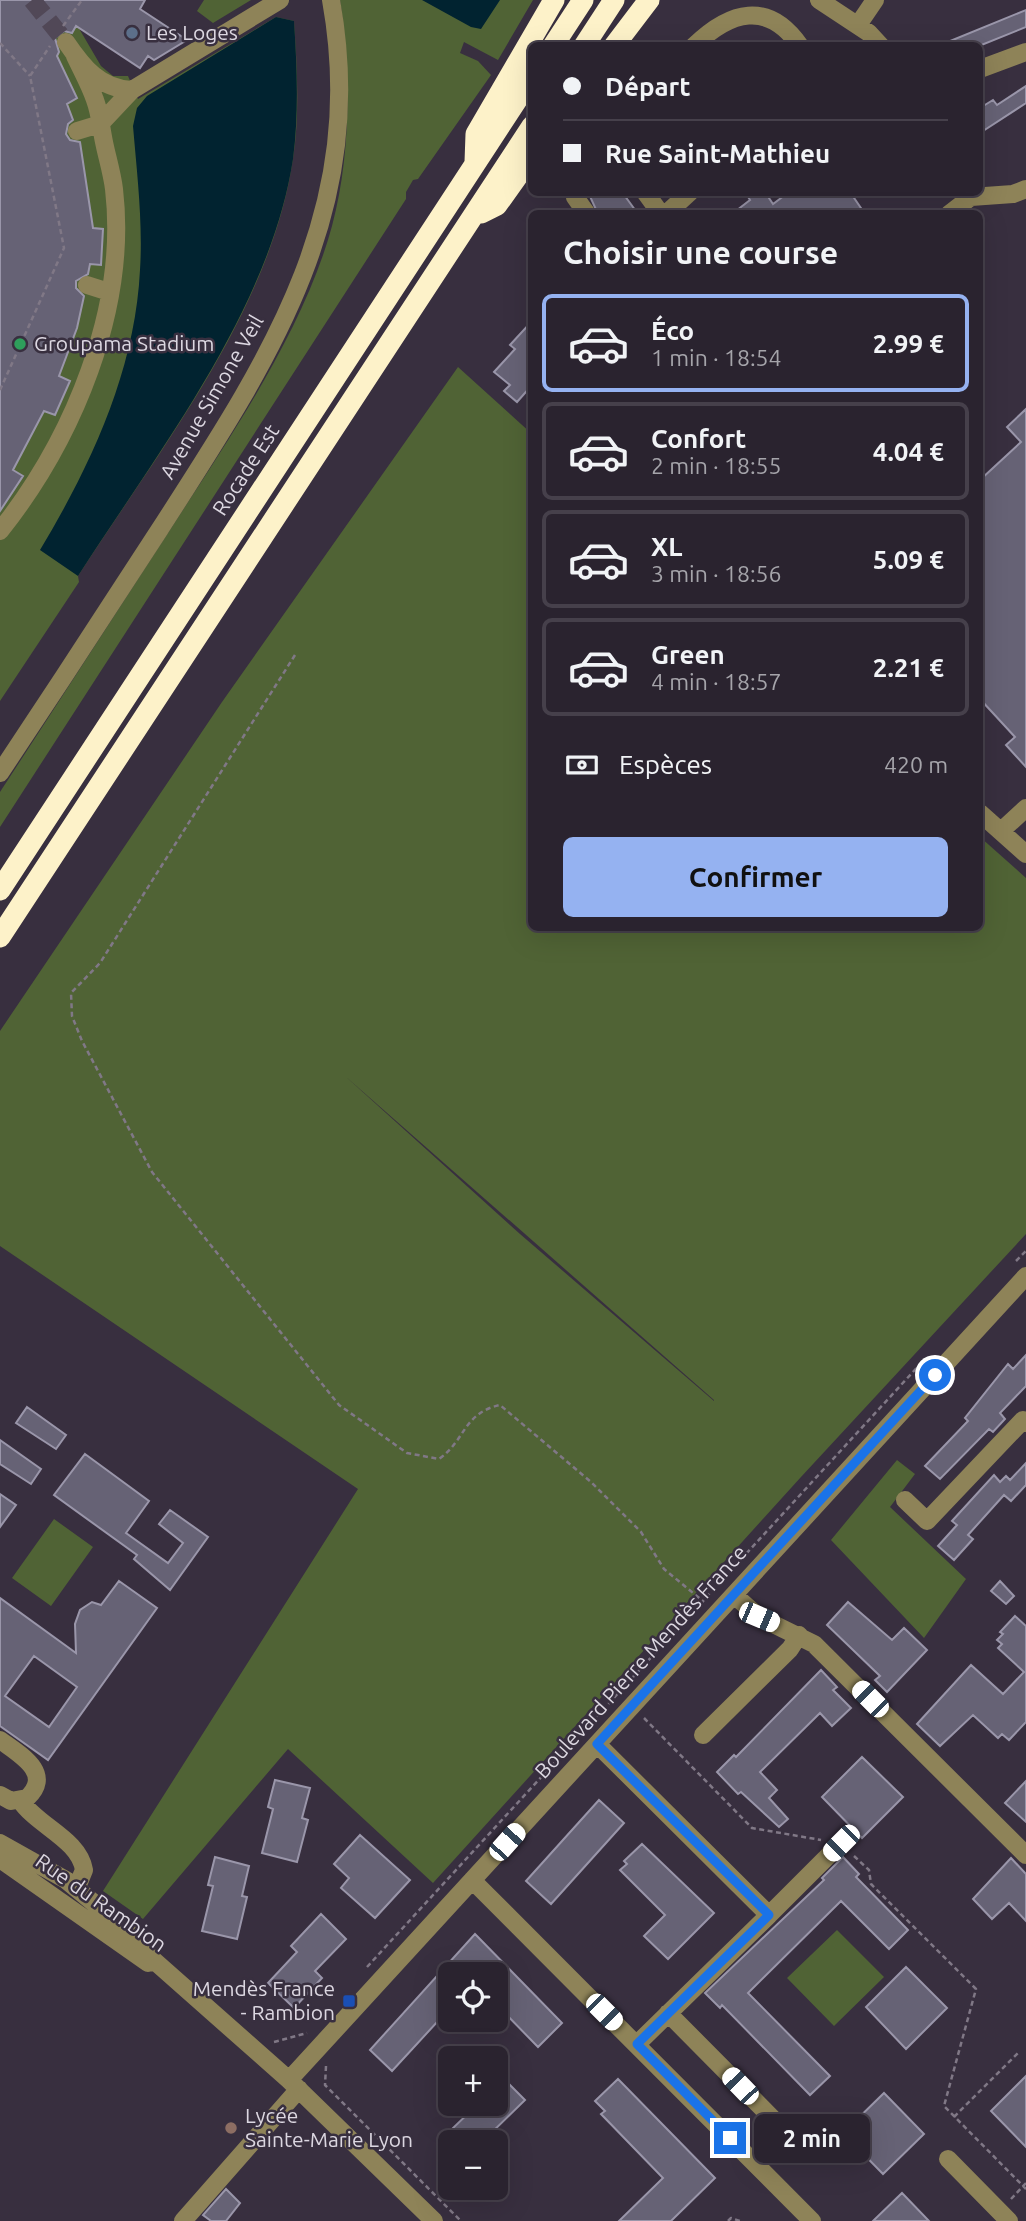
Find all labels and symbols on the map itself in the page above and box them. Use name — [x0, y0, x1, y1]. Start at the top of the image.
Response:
place label: Les Loges — [146, 20, 238, 44]
marker: Les Loges — [124, 25, 140, 41]
street label: Avenue Simone Veil — [154, 310, 268, 483]
place label: Groupama Stadium — [34, 331, 214, 355]
marker: Groupama Stadium — [12, 336, 28, 352]
street label: Rocade Est — [207, 419, 283, 519]
route start — [919, 1359, 951, 1391]
street label: Boulevard Pierre Mendès France — [529, 1540, 751, 1783]
car — [736, 1599, 783, 1635]
car — [848, 1677, 893, 1721]
car — [486, 1819, 529, 1865]
car — [819, 1821, 864, 1865]
street label: Rue du Rambion — [32, 1848, 172, 1956]
place label: Mendès France - Rambion — [193, 1976, 335, 2024]
car — [582, 1990, 627, 2034]
marker: Mendès France - Rambion — [341, 1993, 357, 2009]
car — [718, 2064, 763, 2108]
place label: Lycée Sainte-Marie Lyon — [245, 2103, 413, 2151]
callout: 2 min — [754, 2114, 870, 2162]
marker: Lycée Sainte-Marie Lyon — [223, 2120, 239, 2136]
route end — [714, 2122, 746, 2154]

